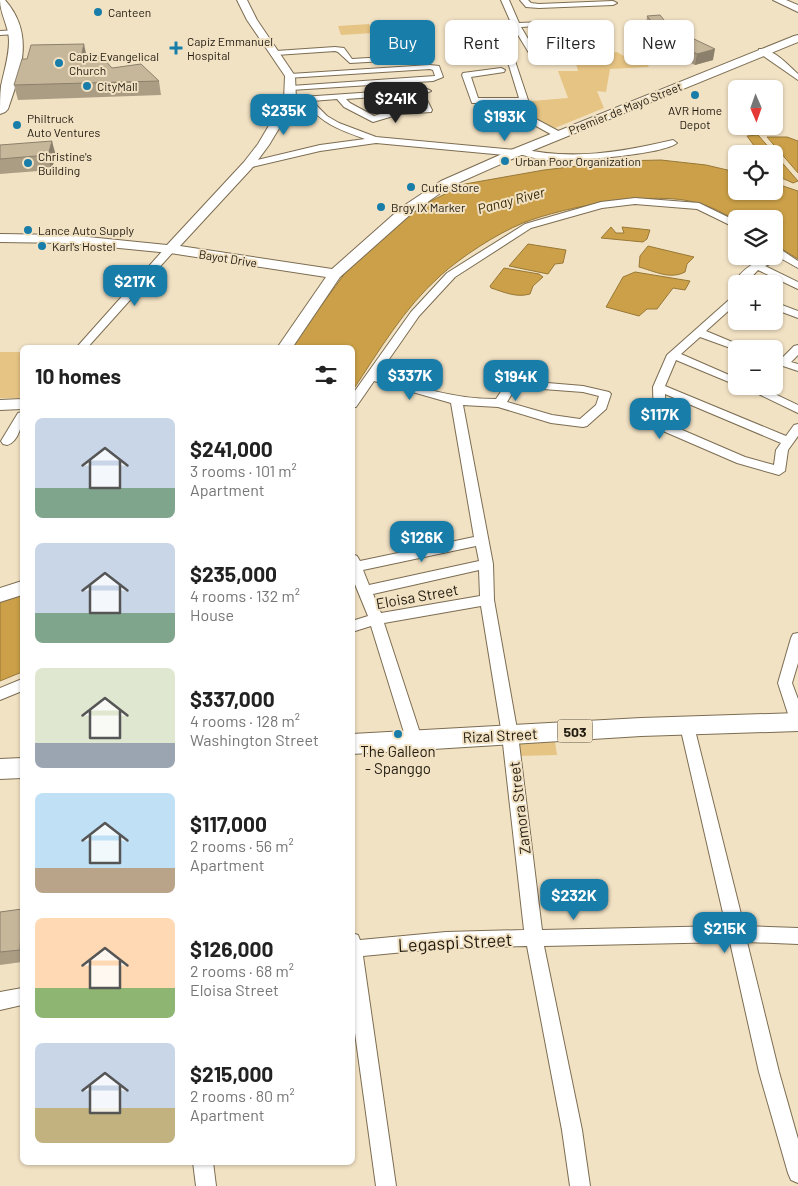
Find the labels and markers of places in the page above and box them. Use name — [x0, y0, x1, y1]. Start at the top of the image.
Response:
place label: Canteen — [108, 5, 151, 19]
marker: Canteen — [92, 6, 104, 18]
place label: Capiz Emmanuel Hospital — [187, 34, 273, 62]
marker: Capiz Emmanuel Hospital — [169, 41, 183, 55]
place label: Capiz Evangelical Church — [69, 49, 159, 77]
marker: Capiz Evangelical Church — [53, 57, 65, 69]
place label: CityMall — [97, 79, 137, 93]
marker: CityMall — [81, 80, 93, 92]
pin: $241K — [361, 82, 431, 124]
marker: AVR Home Depot — [689, 89, 701, 101]
pin: $235K — [249, 94, 319, 136]
pin: $193K — [470, 100, 540, 142]
place label: AVR Home Depot — [668, 103, 722, 131]
place label: Philtruck Auto Ventures — [27, 111, 101, 139]
marker: Philtruck Auto Ventures — [11, 119, 23, 131]
place label: Christine's Building — [38, 149, 92, 177]
place label: Urban Poor Organization — [515, 154, 641, 168]
marker: Urban Poor Organization — [499, 155, 511, 167]
marker: Christine's Building — [22, 157, 34, 169]
place label: Cutie Store — [421, 180, 479, 194]
marker: Cutie Store — [405, 181, 417, 193]
place label: Brgy IX Marker — [391, 200, 466, 214]
marker: Brgy IX Marker — [375, 201, 387, 213]
place label: Lance Auto Supply — [38, 223, 135, 237]
marker: Lance Auto Supply — [22, 224, 34, 236]
place label: Karl's Hostel — [52, 239, 116, 253]
marker: Karl's Hostel — [36, 240, 48, 252]
pin: $217K — [100, 264, 170, 307]
pin: $337K — [375, 358, 445, 401]
pin: $194K — [481, 360, 551, 402]
pin: $117K — [625, 398, 695, 440]
pin: $126K — [387, 520, 457, 563]
marker: The Galleon - Spanggo — [392, 728, 404, 740]
place label: The Galleon - Spanggo — [360, 742, 436, 777]
pin: $232K — [539, 878, 609, 921]
pin: $215K — [690, 912, 760, 954]

